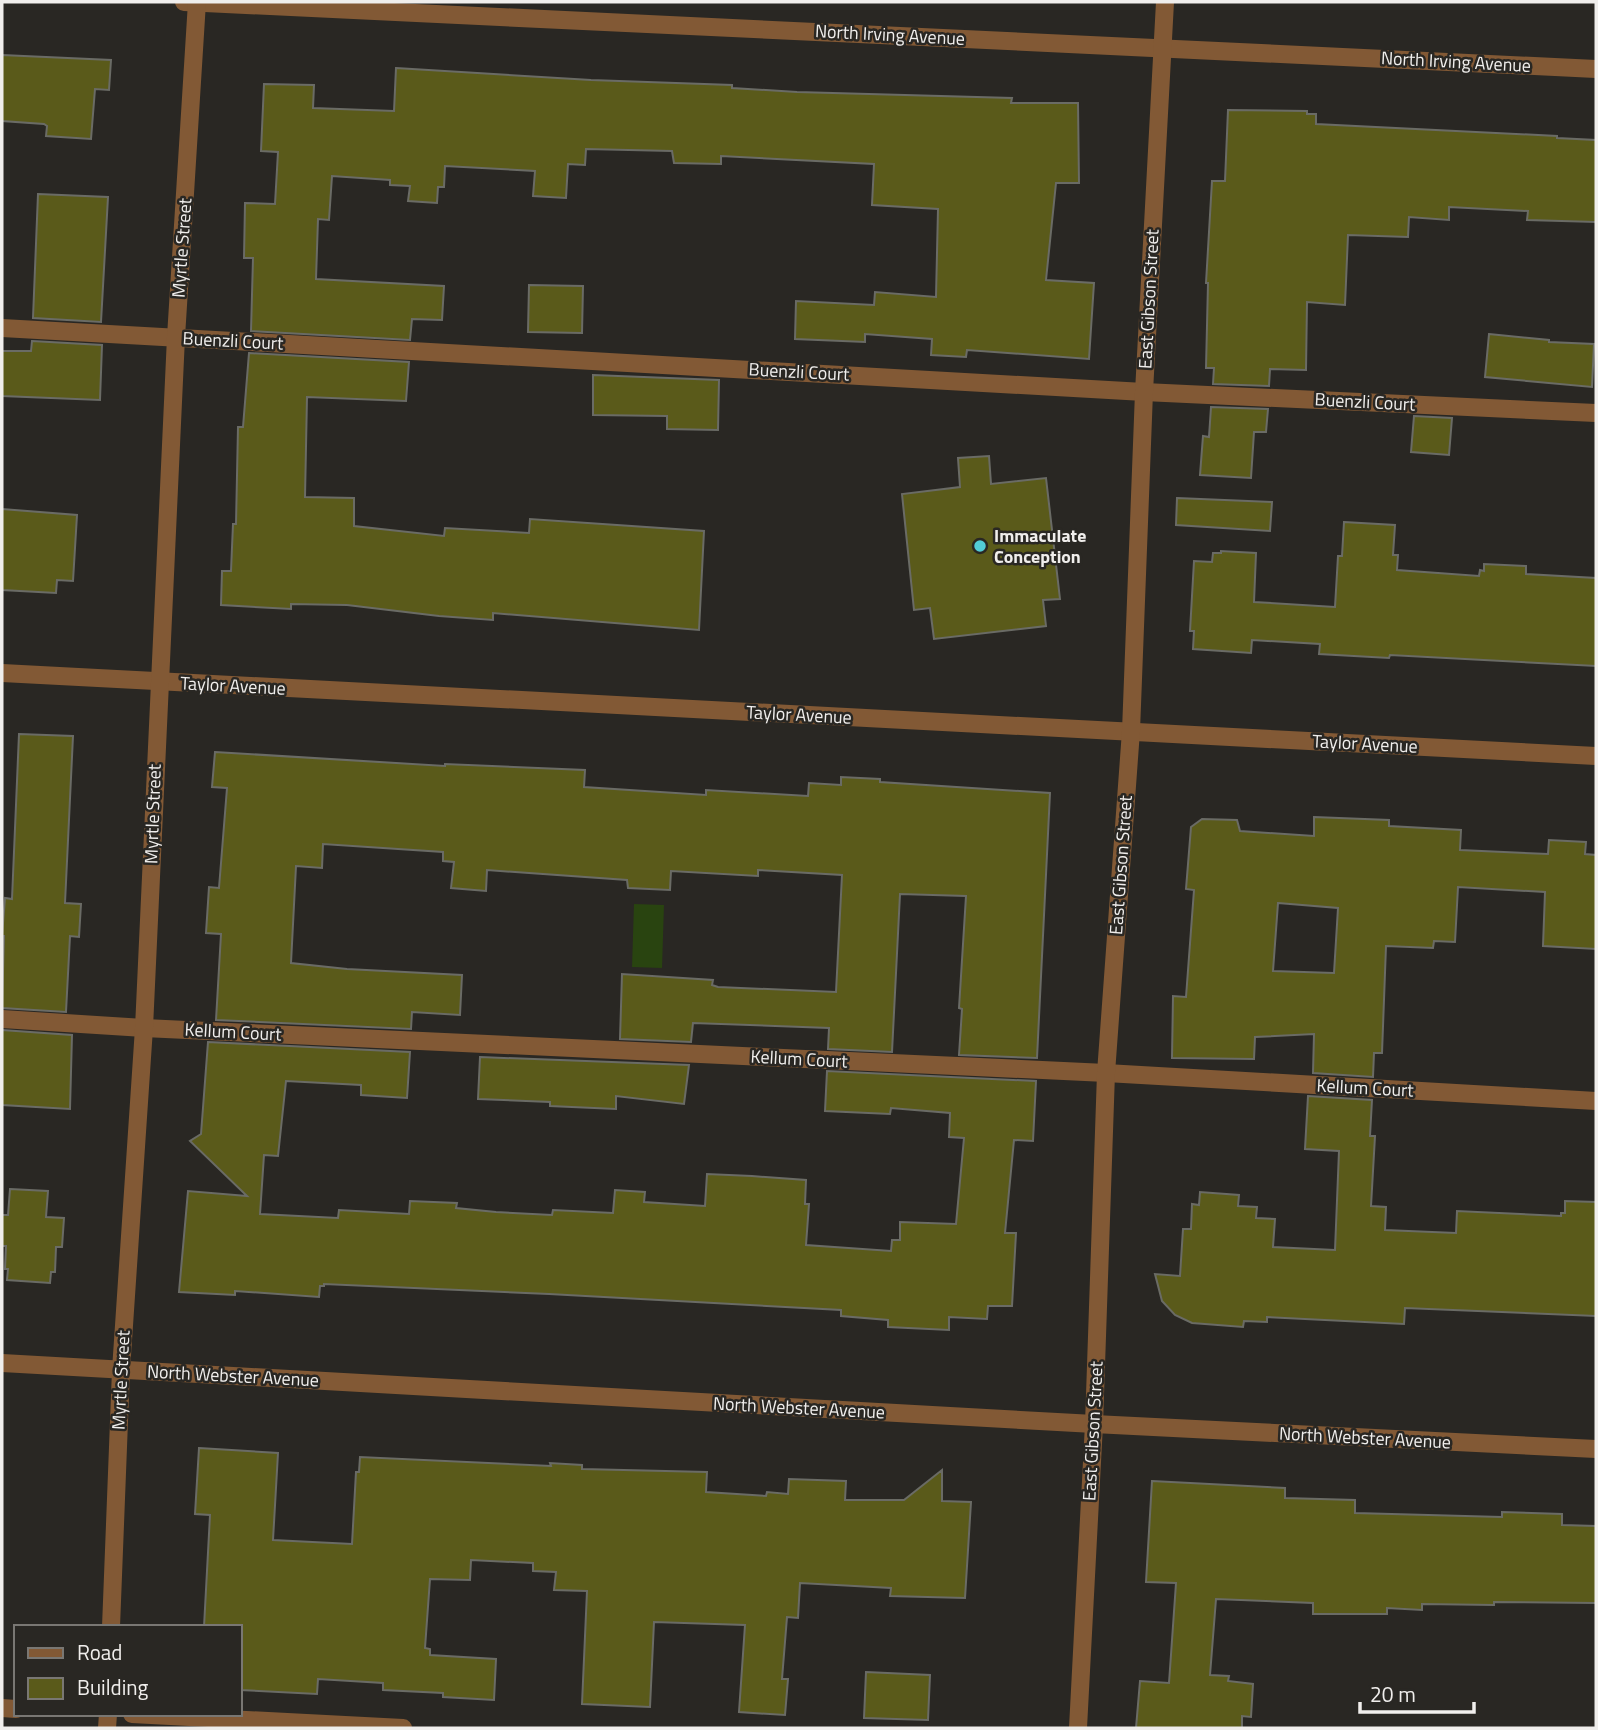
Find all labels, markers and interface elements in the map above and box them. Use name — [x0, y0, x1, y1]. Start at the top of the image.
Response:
street label: North Irving Avenue — [814, 17, 966, 52]
street label: North Irving Avenue — [1380, 44, 1532, 79]
street label: Myrtle Street — [165, 196, 199, 299]
street label: East Gibson Street — [1131, 228, 1166, 370]
street label: Buenzli Court — [182, 324, 285, 357]
street label: Buenzli Court — [748, 355, 851, 388]
street label: Buenzli Court — [1314, 385, 1417, 418]
place label: Immaculate Conception — [994, 522, 1086, 570]
marker: Immaculate Conception — [972, 538, 988, 554]
street label: Taylor Avenue — [180, 669, 286, 702]
street label: Taylor Avenue — [746, 698, 852, 731]
street label: Taylor Avenue — [1312, 727, 1418, 760]
street label: Myrtle Street — [137, 763, 168, 864]
street label: East Gibson Street — [1102, 794, 1139, 936]
street label: Kellum Court — [184, 1015, 283, 1048]
street label: Kellum Court — [750, 1042, 849, 1075]
street label: Kellum Court — [1316, 1071, 1415, 1104]
street label: Myrtle Street — [104, 1329, 137, 1431]
street label: North Webster Avenue — [146, 1358, 320, 1393]
street label: East Gibson Street — [1075, 1360, 1110, 1502]
street label: North Webster Avenue — [712, 1390, 886, 1425]
street label: North Webster Avenue — [1278, 1420, 1452, 1455]
legend — [14, 1625, 242, 1716]
text: Road — [77, 1636, 122, 1668]
scale bar — [1360, 1670, 1474, 1714]
text: Building — [77, 1671, 149, 1703]
text: 20 m — [1370, 1678, 1416, 1710]

